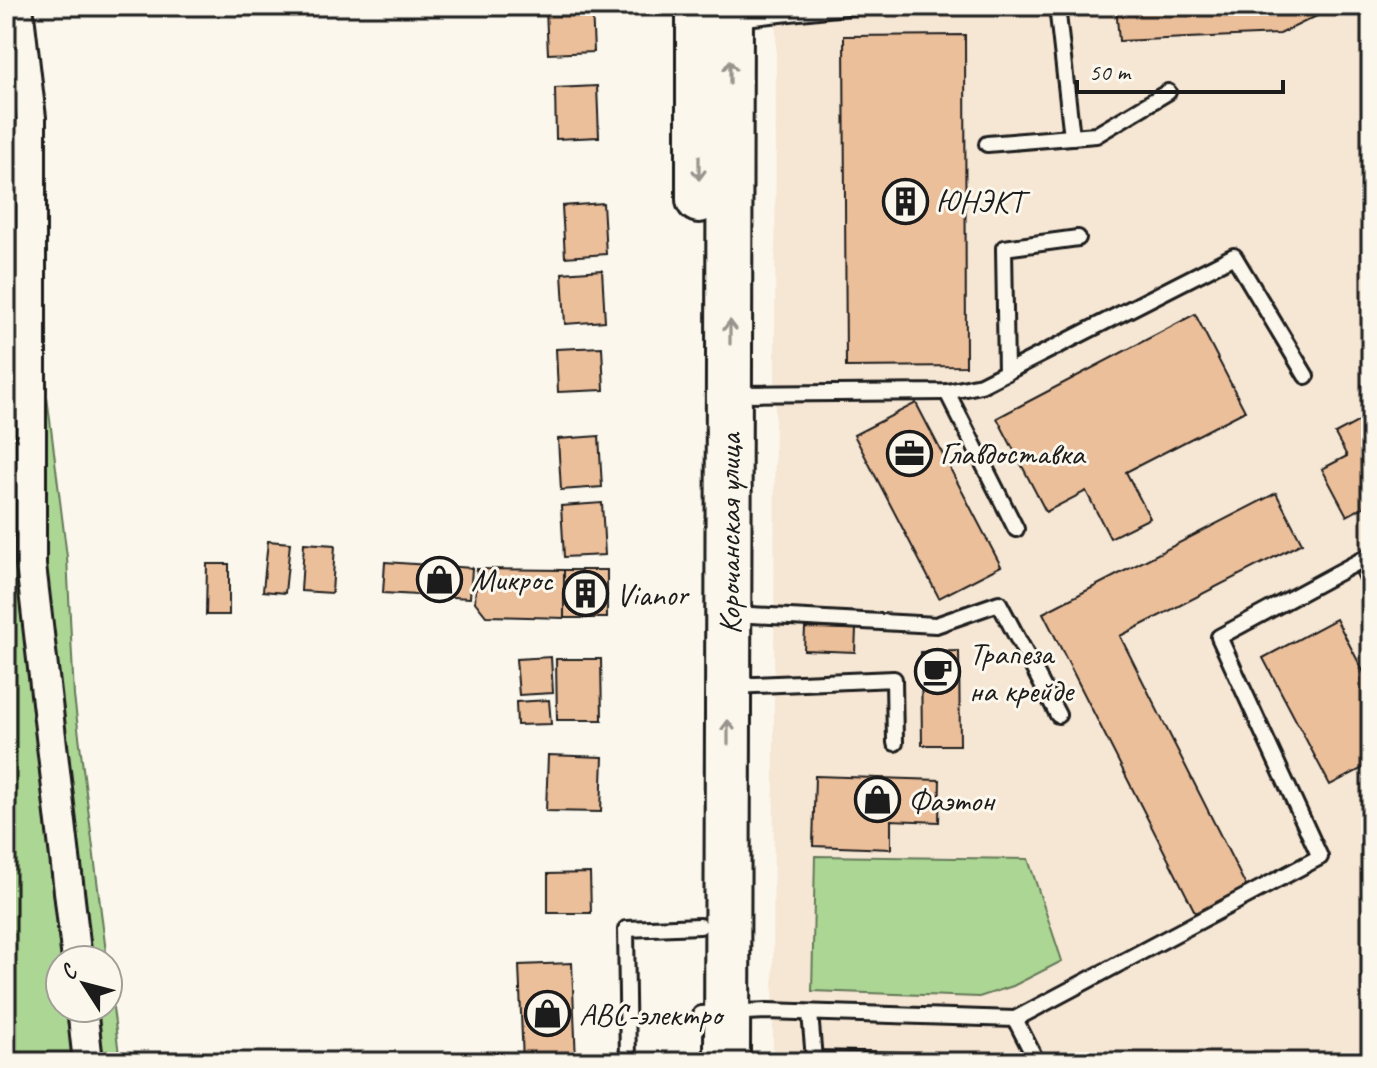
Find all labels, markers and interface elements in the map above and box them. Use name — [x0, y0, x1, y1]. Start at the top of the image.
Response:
scale bar — [1077, 44, 1283, 94]
text: 50 m — [1089, 57, 1132, 87]
one-way arrow — [722, 59, 738, 86]
one-way arrow — [691, 154, 707, 181]
building icon: ЮНЭКТ — [881, 177, 929, 225]
place label: ЮНЭКТ — [936, 181, 1030, 222]
one-way arrow — [722, 319, 738, 346]
office icon: Главдоставка — [885, 429, 933, 477]
street label: Корочанская улица — [709, 431, 750, 635]
place label: Главдоставка — [940, 433, 1087, 474]
shop icon: Микрос — [416, 555, 464, 603]
place label: Микрос — [471, 559, 554, 600]
building icon: Vianor — [561, 570, 609, 618]
place label: Vianor — [616, 574, 690, 615]
place label: Трапеза на крейде — [969, 633, 1075, 711]
cafe icon: Трапеза на крейде — [914, 647, 962, 695]
one-way arrow — [720, 719, 736, 746]
shop icon: Фаэтон — [853, 776, 901, 824]
place label: Фаэтон — [908, 780, 996, 821]
north arrow — [44, 944, 124, 1024]
text: С — [54, 958, 85, 985]
shop icon: АВС-электро — [524, 990, 572, 1038]
place label: АВС-электро — [579, 994, 726, 1035]

